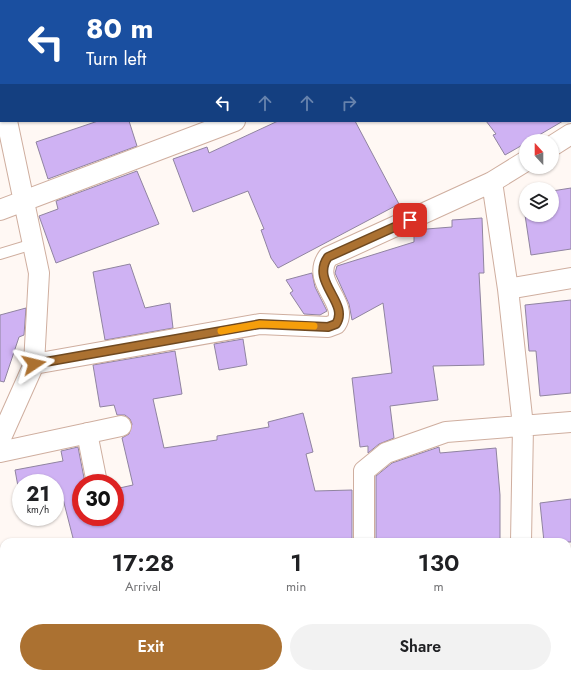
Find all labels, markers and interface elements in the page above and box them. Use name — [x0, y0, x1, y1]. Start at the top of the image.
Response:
text: 80 m — [86, 8, 153, 49]
icon: left — [20, 16, 72, 68]
text: Turn left — [86, 46, 146, 72]
icon: left — [212, 92, 234, 114]
icon: ahead — [254, 92, 276, 114]
icon: ahead — [296, 92, 318, 114]
icon: right — [338, 92, 360, 114]
north arrow — [519, 134, 559, 174]
map controls — [519, 134, 559, 222]
button: layers — [519, 182, 559, 222]
pin — [393, 203, 427, 237]
icon: arrive — [399, 209, 421, 231]
position arrow — [13, 343, 55, 385]
speed limit sign: 30 — [72, 474, 124, 526]
text: 21 — [26, 480, 50, 509]
text: km/h — [27, 502, 49, 517]
text: 17:28 — [112, 545, 174, 580]
text: 1 — [290, 545, 302, 580]
text: 130 — [418, 545, 459, 580]
text: Arrival — [125, 577, 161, 596]
text: min — [286, 577, 306, 596]
text: m — [434, 577, 444, 596]
button: Exit — [20, 624, 282, 670]
button: Share — [290, 624, 551, 670]

